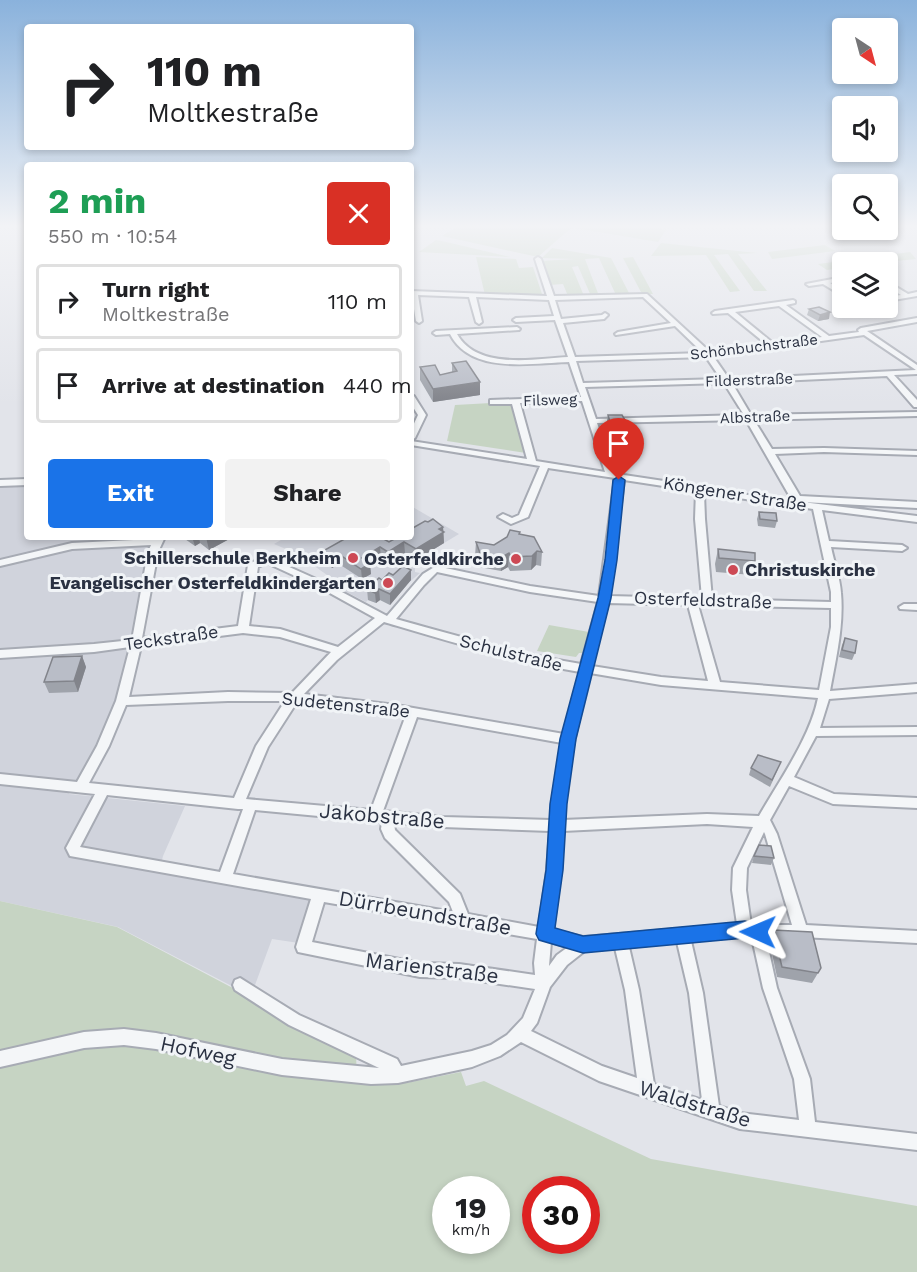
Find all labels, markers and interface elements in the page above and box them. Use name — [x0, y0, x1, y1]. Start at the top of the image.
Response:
north arrow — [832, 18, 898, 84]
map controls — [832, 18, 898, 318]
text: 110 m — [147, 47, 262, 96]
icon: right — [48, 48, 126, 126]
button: sound — [832, 96, 898, 162]
text: Moltkestraße — [147, 97, 319, 129]
button: search — [832, 174, 898, 240]
text: 2 min — [48, 180, 146, 222]
button: close — [327, 182, 390, 245]
text: 550 m · 10:54 — [48, 224, 177, 248]
button: layers — [832, 252, 898, 318]
text: Turn right — [102, 277, 209, 302]
icon: right — [51, 285, 84, 318]
text: 110 m — [328, 289, 387, 314]
text: Moltkestraße — [102, 302, 230, 326]
street label: Schönbuchstraße — [689, 330, 819, 364]
icon: arrive — [51, 369, 84, 402]
street label: Filderstraße — [705, 369, 793, 391]
text: Arrive at destination — [102, 373, 325, 398]
text: 440 m — [343, 373, 412, 398]
street label: Filsweg — [523, 390, 577, 410]
street label: Albstraße — [720, 407, 790, 427]
pin — [593, 418, 644, 480]
icon: arrive — [602, 427, 635, 460]
button: Exit — [48, 459, 213, 528]
button: Share — [225, 459, 390, 528]
street label: Köngener Straße — [662, 472, 809, 515]
place label: Schillerschule Berkheim — [124, 547, 341, 568]
place label: Osterfeldkirche — [364, 548, 504, 569]
marker: Schillerschule Berkheim — [346, 551, 360, 565]
marker: Osterfeldkirche — [509, 552, 523, 566]
place label: Christuskirche — [745, 559, 875, 580]
marker: Christuskirche — [726, 563, 740, 577]
place label: Evangelischer Osterfeldkindergarten — [49, 572, 376, 593]
marker: Evangelischer Osterfeldkindergarten — [381, 576, 395, 590]
street label: Osterfeldstraße — [634, 587, 772, 612]
street label: Teckstraße — [122, 620, 220, 655]
street label: Schulstraße — [458, 630, 565, 675]
street label: Sudetenstraße — [281, 687, 411, 722]
street label: Jakobstraße — [318, 798, 446, 833]
street label: Dürrbeundstraße — [337, 885, 513, 940]
position arrow — [726, 900, 790, 964]
street label: Marienstraße — [364, 947, 500, 988]
street label: Hofweg — [158, 1030, 239, 1071]
street label: Waldstraße — [636, 1075, 754, 1132]
speed limit sign: 30 — [522, 1176, 600, 1254]
text: 19 — [455, 1190, 487, 1225]
text: km/h — [452, 1221, 490, 1239]

